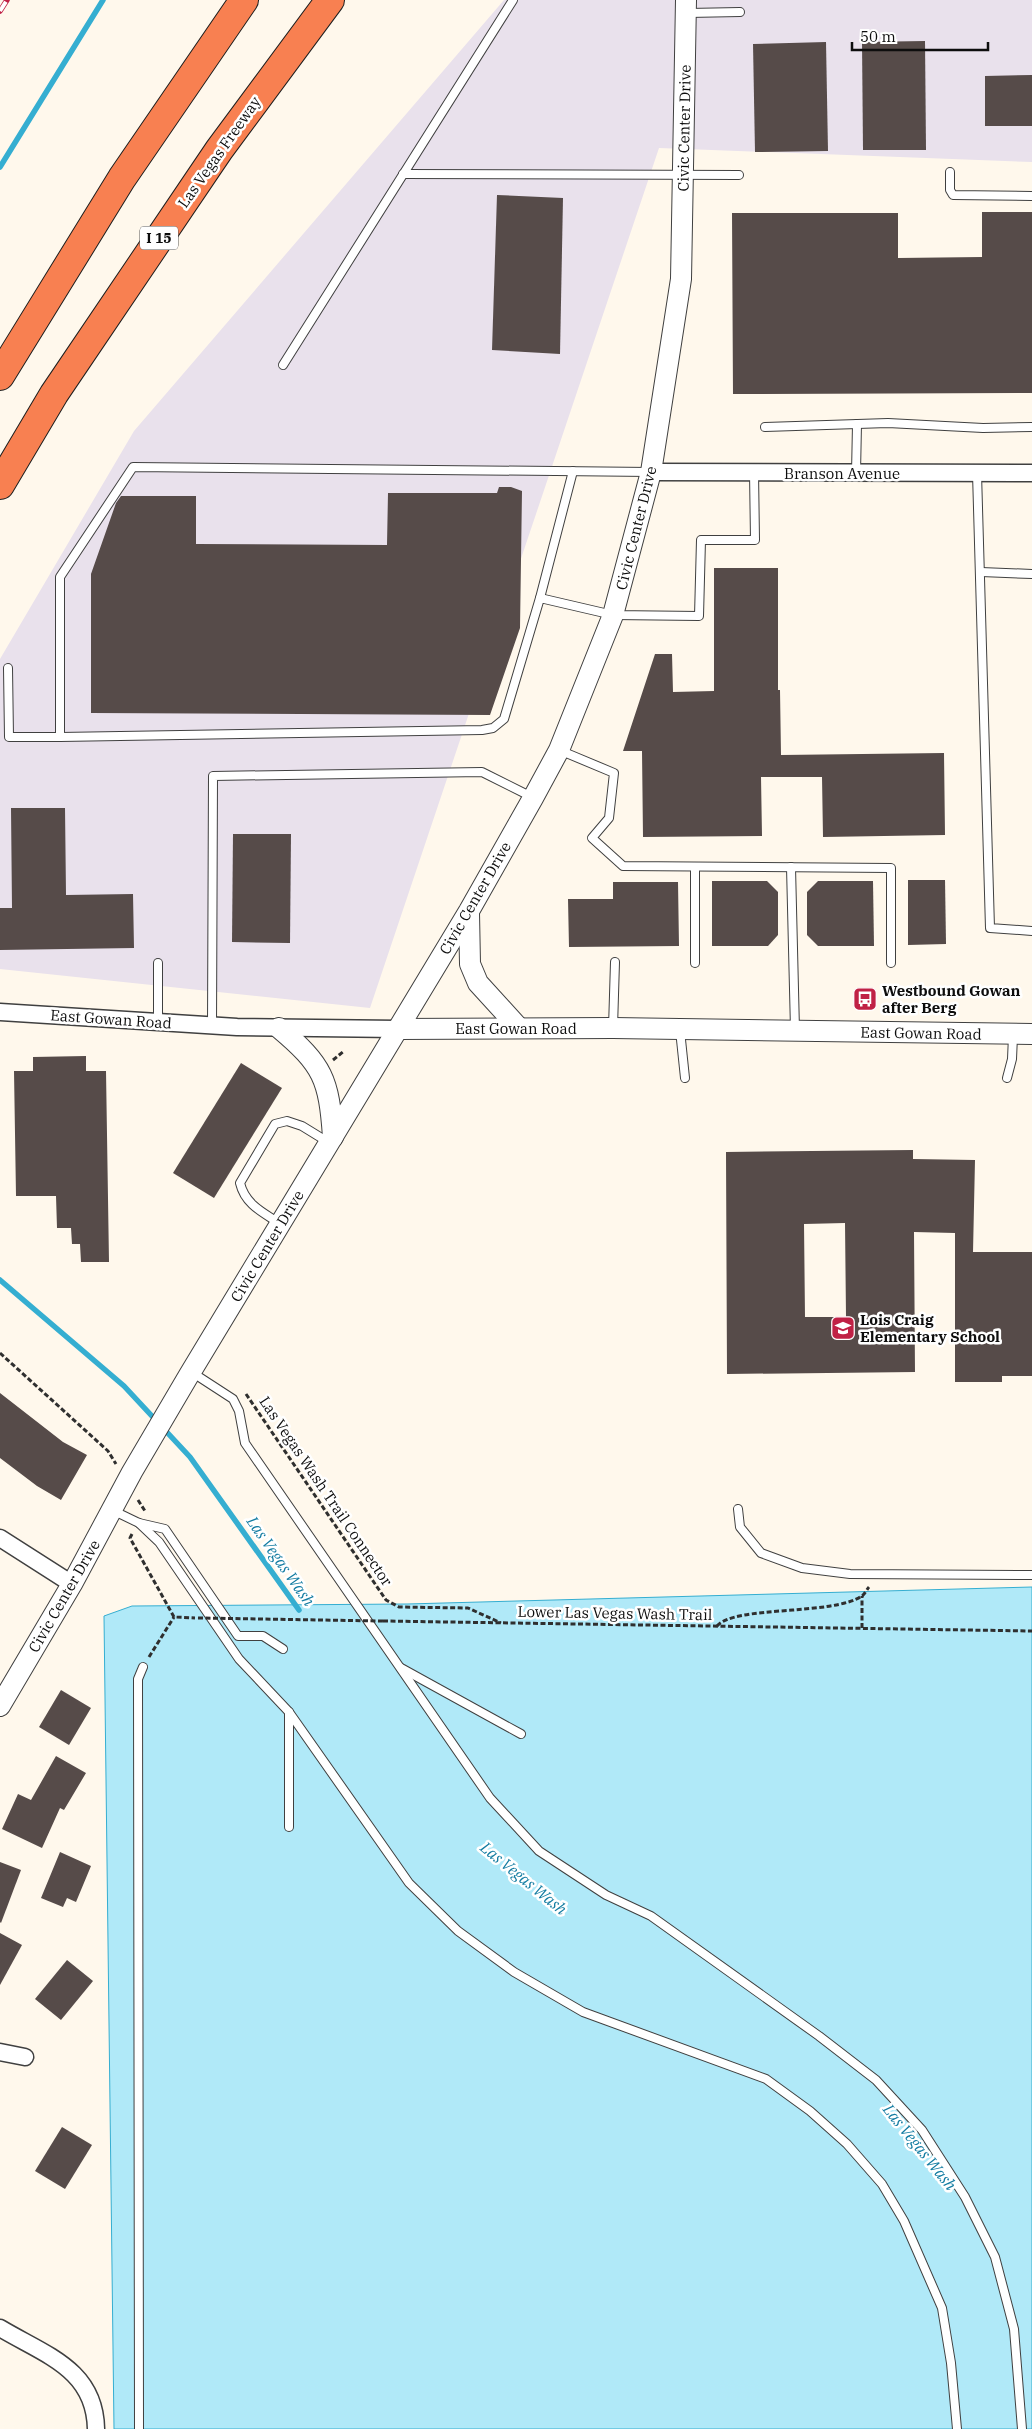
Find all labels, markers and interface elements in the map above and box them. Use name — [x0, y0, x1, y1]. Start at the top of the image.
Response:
scale bar — [852, 20, 988, 52]
text: 50 m — [860, 27, 896, 46]
street label: Civic Center Drive — [673, 64, 695, 192]
street label: Las Vegas Freeway — [174, 93, 264, 211]
road number: I 15 — [140, 227, 178, 250]
street label: Civic Center Drive — [611, 464, 661, 592]
street label: Branson Avenue — [784, 464, 900, 483]
street label: Civic Center Drive — [435, 838, 515, 958]
place label: Westbound Gowan after Berg — [882, 981, 1021, 1017]
bus stop icon: Westbound Gowan after Berg — [852, 986, 878, 1012]
street label: East Gowan Road — [50, 1005, 172, 1033]
street label: East Gowan Road — [455, 1019, 577, 1038]
street label: East Gowan Road — [860, 1022, 982, 1044]
street label: Civic Center Drive — [226, 1187, 308, 1305]
place label: Lois Craig Elementary School — [860, 1310, 1000, 1346]
school or university icon: Lois Craig Elementary School — [830, 1315, 856, 1341]
street label: Las Vegas Wash Trail Connector — [256, 1393, 396, 1589]
water label: Las Vegas Wash — [243, 1512, 319, 1610]
street label: Civic Center Drive — [24, 1536, 104, 1656]
street label: Lower Las Vegas Wash Trail — [517, 1602, 713, 1624]
water label: Las Vegas Wash — [476, 1836, 571, 1919]
water label: Las Vegas Wash — [878, 2099, 961, 2194]

